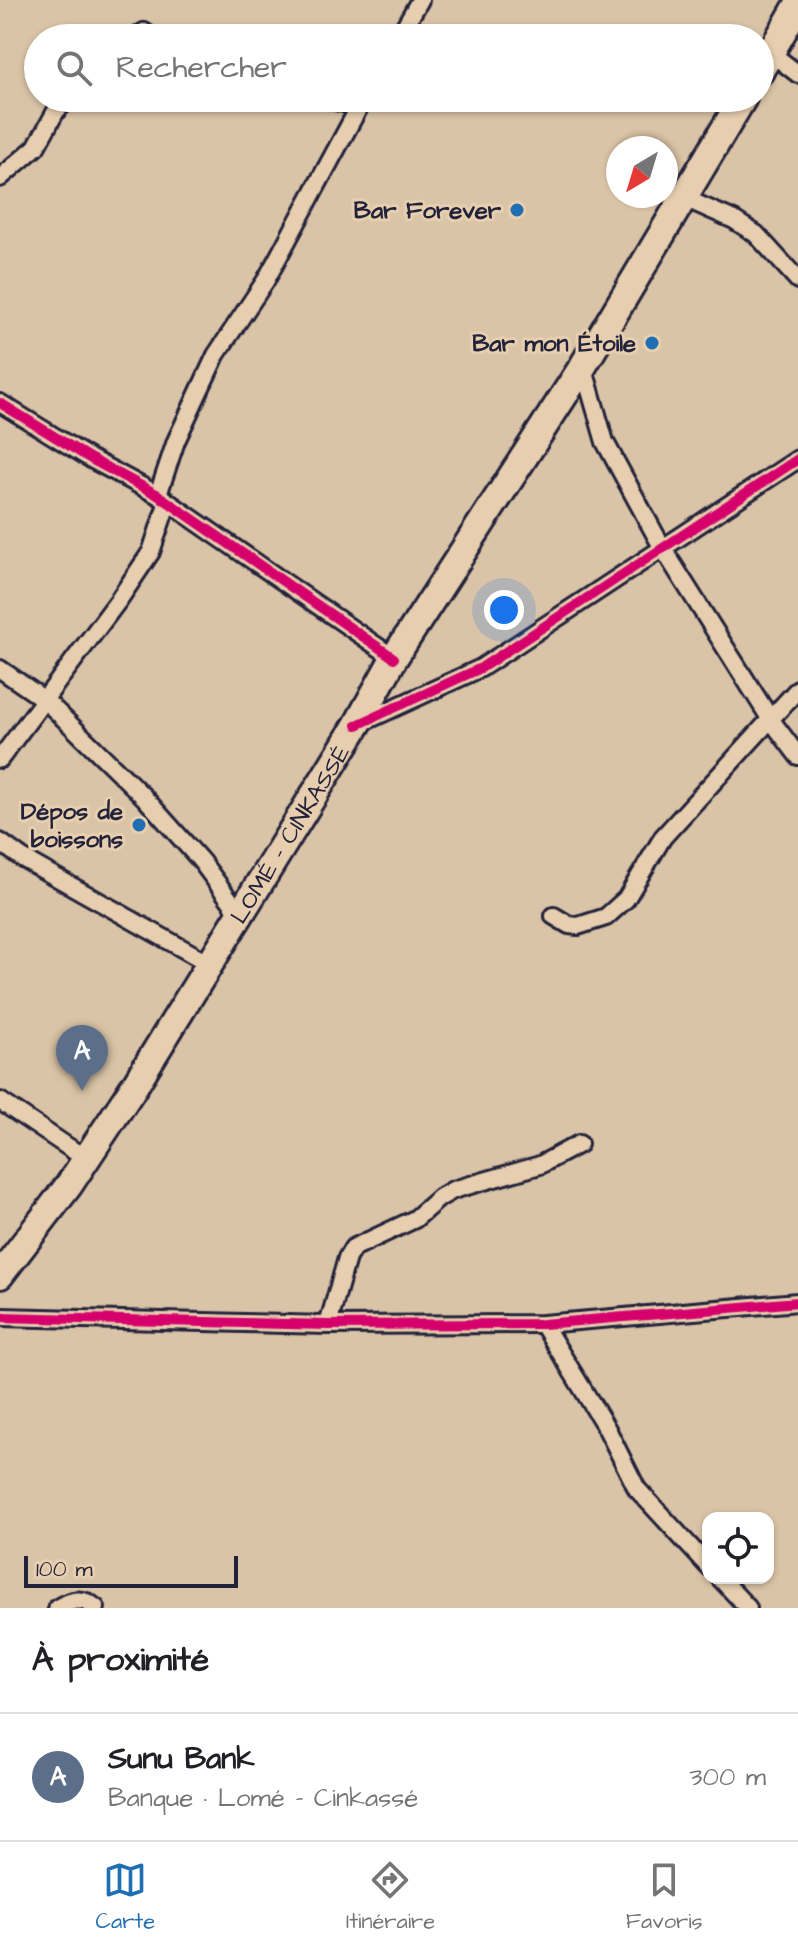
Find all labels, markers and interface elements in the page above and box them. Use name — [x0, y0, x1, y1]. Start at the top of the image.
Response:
search box — [24, 24, 774, 112]
icon: search — [52, 46, 96, 90]
text: Rechercher — [116, 47, 287, 89]
north arrow — [606, 136, 678, 208]
place label: Bar Forever — [354, 194, 502, 228]
marker: Bar Forever — [508, 201, 526, 219]
place label: Bar mon Étoile — [472, 327, 636, 361]
marker: Bar mon Étoile — [643, 334, 661, 352]
your location — [484, 590, 524, 630]
street label: LOMÉ - CINKASSÉ — [223, 739, 359, 930]
place label: Dépos de boissons — [21, 795, 123, 857]
marker: Dépos de boissons — [130, 816, 148, 834]
pin: A — [56, 1025, 108, 1091]
map controls — [702, 1512, 774, 1584]
button: locate — [702, 1512, 774, 1584]
scale bar — [24, 1552, 238, 1588]
text: 100 m — [36, 1554, 93, 1585]
text: À proximité — [32, 1636, 209, 1684]
text: Sunu Bank — [108, 1738, 255, 1780]
text: A — [50, 1759, 66, 1795]
text: 300 m — [689, 1759, 766, 1795]
text: Banque · Lomé - Cinkassé — [108, 1780, 418, 1816]
tab: Carte — [95, 1858, 155, 1937]
tab: Itinéraire — [346, 1858, 435, 1937]
tab: Favoris — [626, 1858, 703, 1937]

